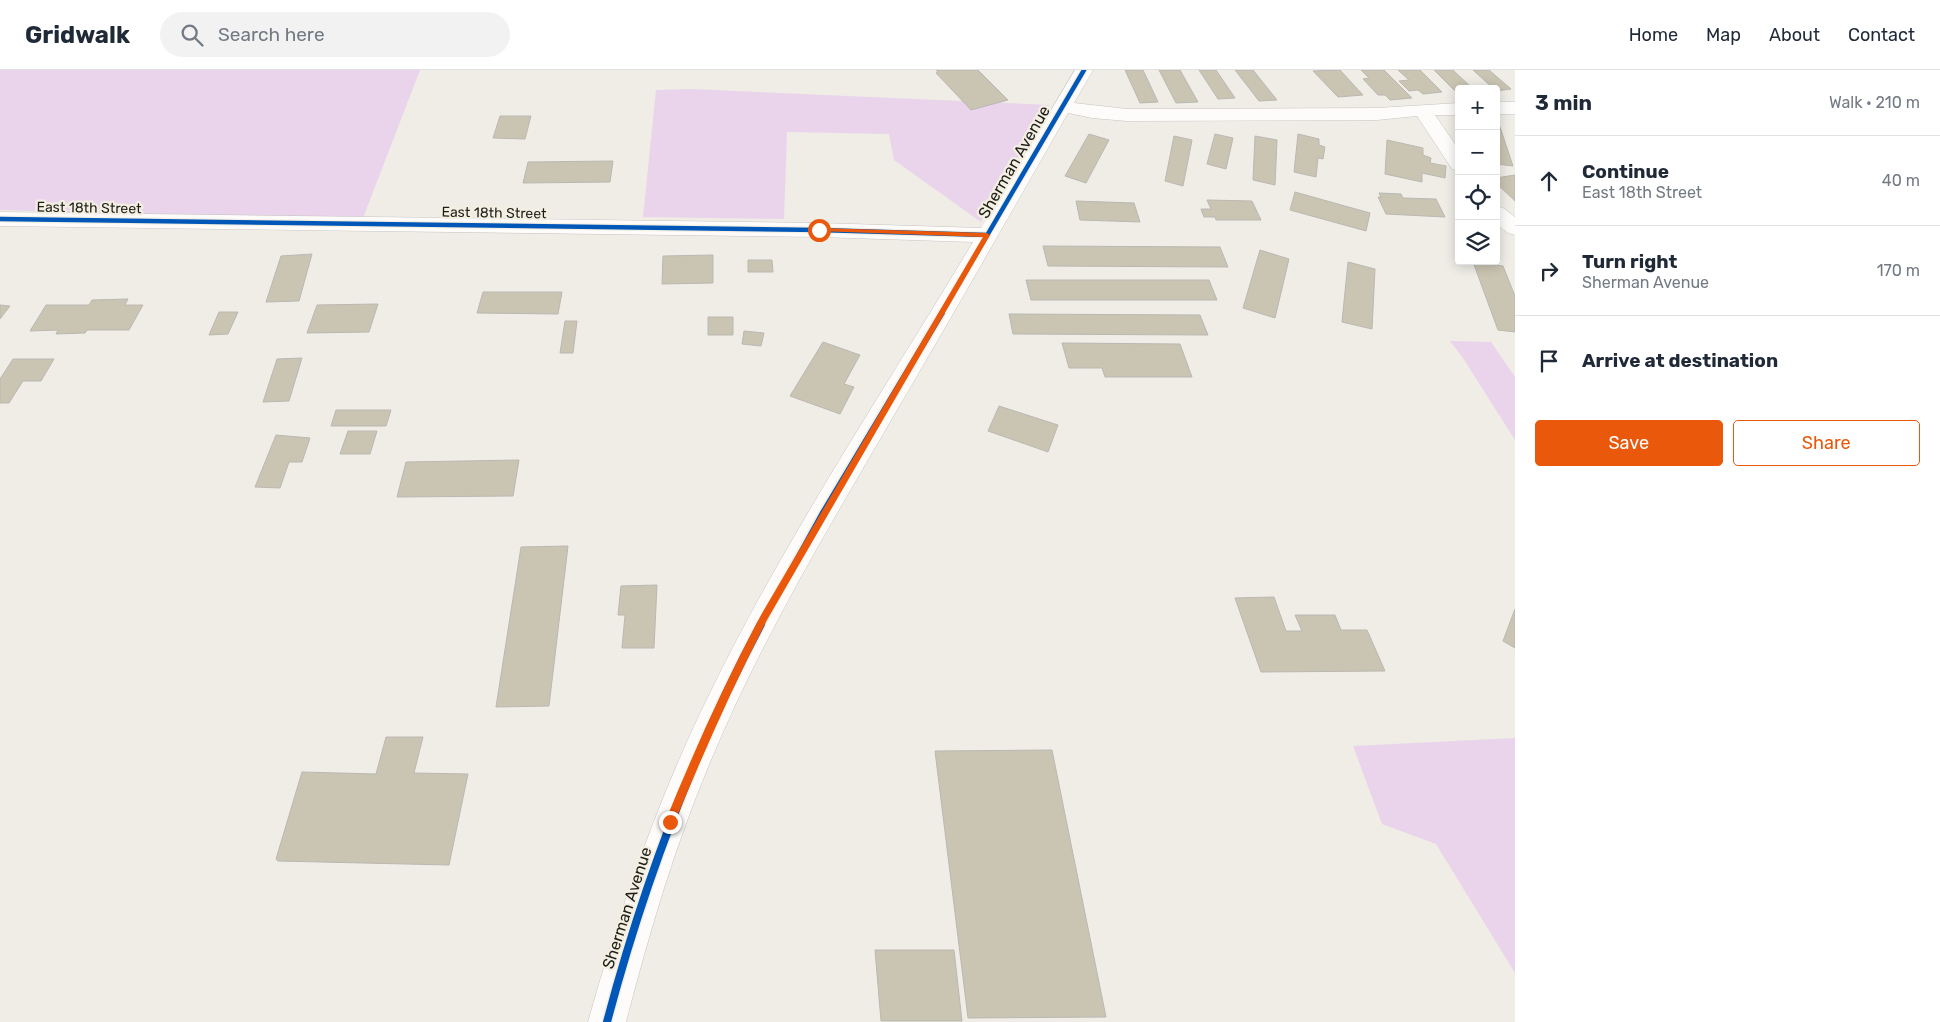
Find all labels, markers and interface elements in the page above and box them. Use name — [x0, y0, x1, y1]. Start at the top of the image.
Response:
search box — [160, 12, 510, 57]
text: Gridwalk — [25, 21, 130, 49]
icon: search — [178, 21, 206, 49]
text: Search here — [218, 23, 325, 46]
text: Home — [1629, 24, 1678, 46]
text: Map — [1706, 24, 1741, 46]
text: About — [1769, 24, 1820, 46]
text: Contact — [1848, 24, 1915, 46]
map controls — [1455, 85, 1500, 265]
button: + — [1455, 85, 1500, 130]
text: 3 min — [1535, 90, 1592, 115]
text: Walk · 210 m — [1829, 93, 1920, 112]
street label: Sherman Avenue — [974, 102, 1054, 222]
button: − — [1455, 130, 1500, 175]
text: Continue — [1582, 160, 1669, 183]
icon: ahead — [1535, 167, 1563, 195]
text: 40 m — [1882, 171, 1920, 190]
button: locate — [1455, 175, 1500, 220]
text: East 18th Street — [1582, 183, 1702, 202]
street label: East 18th Street — [36, 199, 142, 217]
street label: East 18th Street — [441, 204, 547, 222]
route start — [808, 219, 831, 242]
button: layers — [1455, 220, 1500, 265]
text: Turn right — [1582, 250, 1677, 273]
icon: right — [1535, 257, 1563, 285]
text: 170 m — [1877, 261, 1920, 280]
text: Sherman Avenue — [1582, 273, 1709, 292]
icon: arrive — [1535, 347, 1563, 375]
text: Arrive at destination — [1582, 349, 1778, 372]
button: Save — [1535, 420, 1723, 466]
button: Share — [1733, 420, 1920, 466]
route end — [659, 811, 682, 834]
street label: Sherman Avenue — [598, 845, 656, 971]

